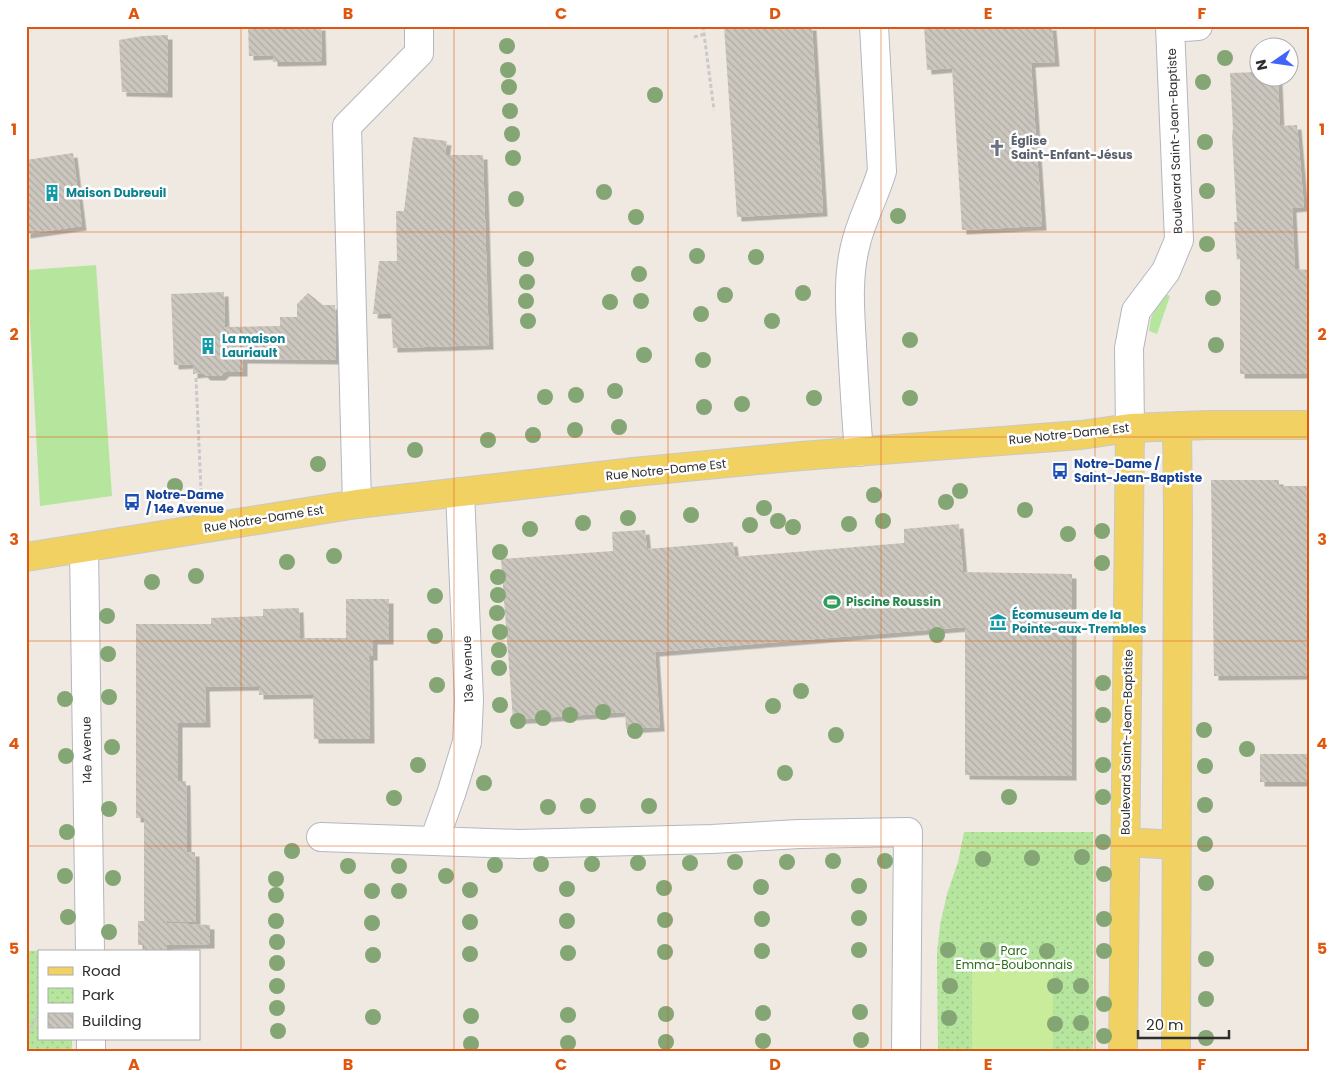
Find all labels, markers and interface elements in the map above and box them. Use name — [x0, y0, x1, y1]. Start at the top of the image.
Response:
text: A — [128, 2, 140, 25]
text: B — [343, 2, 353, 25]
text: C — [555, 2, 567, 25]
text: D — [769, 2, 781, 25]
text: E — [984, 2, 992, 25]
text: F — [1198, 2, 1207, 25]
north arrow — [1248, 38, 1298, 88]
street label: Boulevard Saint-Jean-Baptiste — [1163, 48, 1186, 234]
text: N — [1250, 58, 1272, 72]
text: 1 — [11, 118, 17, 141]
text: 1 — [1319, 118, 1325, 141]
place label: Église Saint-Enfant-Jésus — [1011, 132, 1133, 163]
church icon: Église Saint-Enfant-Jésus — [987, 138, 1007, 158]
building icon: Maison Dubreuil — [42, 183, 62, 203]
place label: Maison Dubreuil — [66, 184, 166, 201]
text: 2 — [9, 323, 19, 346]
text: 2 — [1317, 323, 1327, 346]
place label: La maison Lauriault — [222, 330, 285, 361]
building icon: La maison Lauriault — [198, 336, 218, 356]
street label: Rue Notre-Dame Est — [1008, 419, 1130, 448]
street label: Rue Notre-Dame Est — [605, 455, 727, 484]
place label: Notre-Dame / Saint-Jean-Baptiste — [1074, 455, 1203, 486]
bus stop icon: Notre-Dame / Saint-Jean-Baptiste — [1050, 461, 1070, 481]
place label: Notre-Dame / 14e Avenue — [146, 486, 225, 517]
bus stop icon: Notre-Dame / 14e Avenue — [122, 492, 142, 512]
street label: Rue Notre-Dame Est — [203, 501, 325, 536]
text: 3 — [9, 528, 19, 551]
text: 3 — [1317, 528, 1327, 551]
sports icon: Piscine Roussin — [822, 592, 842, 612]
place label: Piscine Roussin — [846, 593, 941, 610]
place label: Écomuseum de la Pointe-aux-Trembles — [1012, 606, 1147, 637]
museum icon: Écomuseum de la Pointe-aux-Trembles — [988, 612, 1008, 632]
street label: 13e Avenue — [458, 635, 477, 703]
street label: Boulevard Saint-Jean-Baptiste — [1116, 649, 1137, 835]
street label: 14e Avenue — [77, 716, 96, 784]
text: 4 — [9, 732, 20, 755]
text: 4 — [1317, 732, 1328, 755]
text: 5 — [9, 937, 19, 960]
text: 5 — [1317, 937, 1327, 960]
park label: Parc Emma-Boubonnais — [956, 942, 1072, 973]
legend — [38, 950, 200, 1040]
text: Road — [82, 960, 121, 981]
text: Park — [82, 984, 114, 1005]
scale bar — [1138, 1008, 1230, 1040]
text: Building — [82, 1010, 142, 1031]
text: 20 m — [1146, 1014, 1184, 1035]
text: A — [128, 1053, 140, 1076]
text: B — [343, 1053, 353, 1076]
text: C — [555, 1053, 567, 1076]
text: D — [769, 1053, 781, 1076]
text: E — [984, 1053, 992, 1076]
text: F — [1198, 1053, 1207, 1076]

